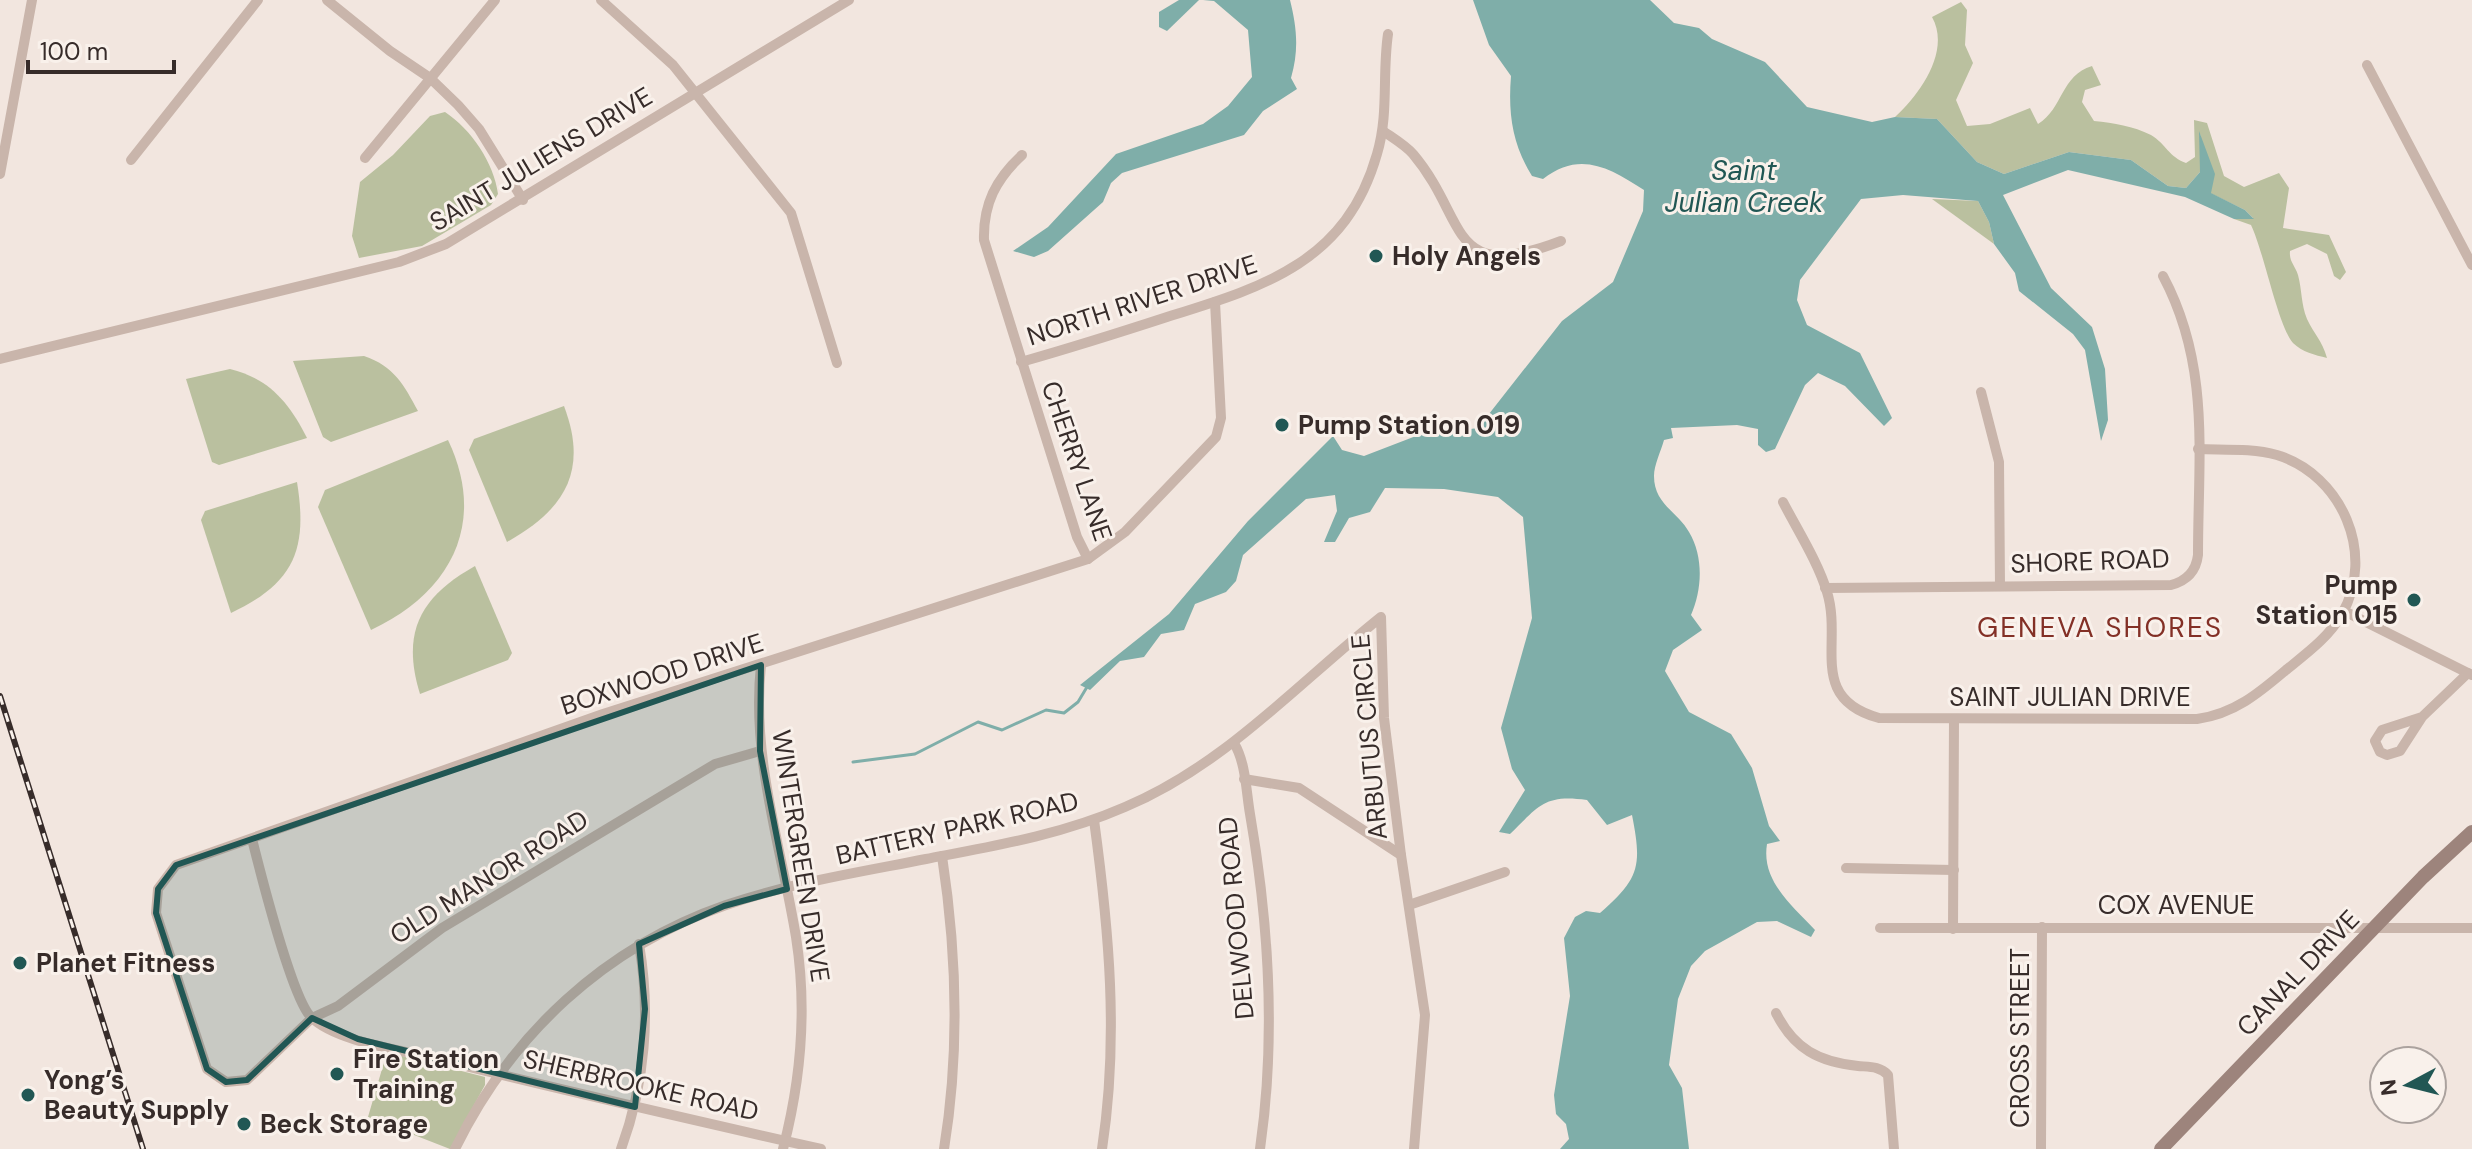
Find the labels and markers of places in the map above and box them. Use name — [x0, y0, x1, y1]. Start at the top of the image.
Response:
place label: Holy Angels — [1392, 239, 1541, 273]
marker: Holy Angels — [1367, 247, 1385, 265]
place label: Pump Station 019 — [1298, 408, 1520, 442]
marker: Pump Station 019 — [1273, 416, 1291, 434]
place label: Pump Station 015 — [2256, 568, 2398, 632]
marker: Pump Station 015 — [2405, 591, 2423, 609]
place label: Planet Fitness — [36, 946, 215, 980]
marker: Planet Fitness — [11, 954, 29, 972]
place label: Fire Station Training — [353, 1042, 499, 1106]
place label: Yong’s Beauty Supply — [44, 1063, 229, 1127]
marker: Fire Station Training — [328, 1065, 346, 1083]
marker: Yong’s Beauty Supply — [19, 1086, 37, 1104]
place label: Beck Storage — [260, 1107, 428, 1141]
marker: Beck Storage — [235, 1115, 253, 1133]

